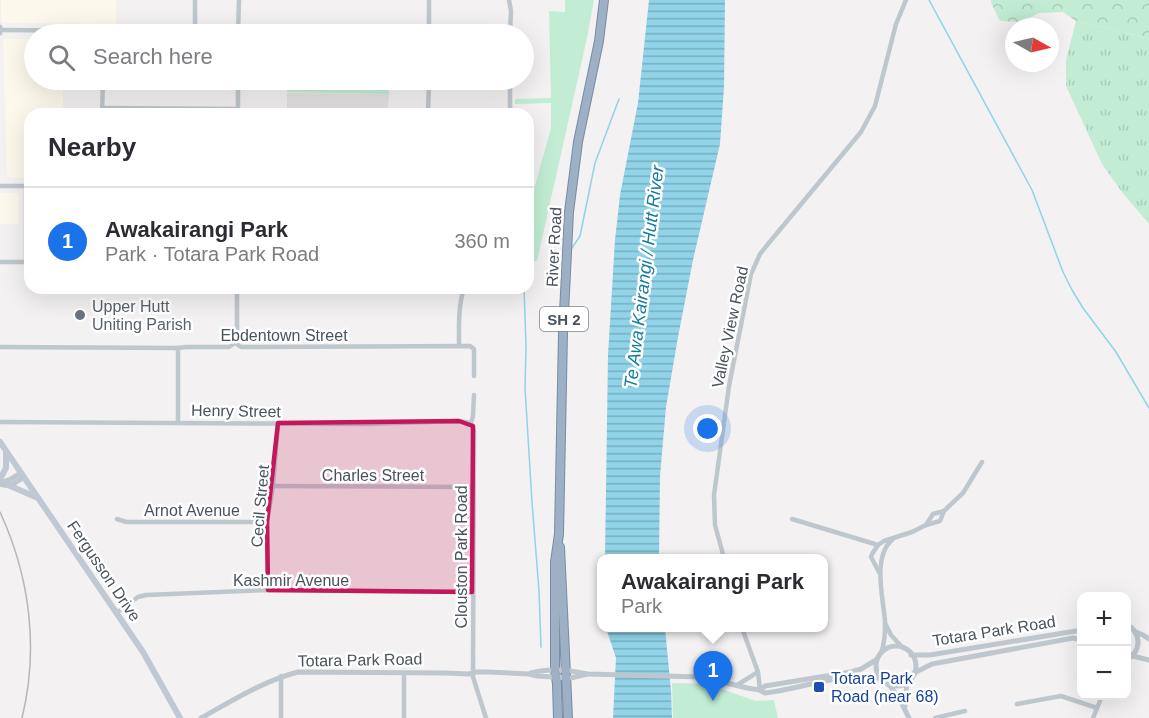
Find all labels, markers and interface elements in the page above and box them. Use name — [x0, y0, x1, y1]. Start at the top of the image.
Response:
north arrow — [1005, 18, 1059, 72]
search box — [24, 24, 534, 90]
icon: search — [45, 41, 78, 74]
text: Search here — [93, 44, 213, 69]
text: Nearby — [48, 132, 136, 162]
water label: Te Awa Kairangi / Hutt River — [620, 163, 668, 390]
street label: River Road — [543, 207, 565, 287]
text: Awakairangi Park — [105, 217, 288, 242]
text: 1 — [62, 230, 73, 252]
text: 360 m — [454, 230, 510, 252]
text: Park · Totara Park Road — [105, 243, 319, 265]
street label: Valley View Road — [709, 265, 751, 389]
place label: Upper Hutt Uniting Parish — [92, 298, 192, 333]
road number: SH 2 — [540, 307, 588, 331]
marker: Upper Hutt Uniting Parish — [73, 308, 87, 322]
street label: Ebdentown Street — [220, 327, 348, 344]
street label: Henry Street — [191, 402, 282, 420]
your location — [693, 414, 722, 443]
street label: Cecil Street — [248, 464, 272, 548]
street label: Charles Street — [322, 467, 425, 484]
street label: Clouston Park Road — [453, 485, 470, 629]
street label: Arnot Avenue — [144, 502, 240, 519]
street label: Fergusson Drive — [64, 518, 144, 624]
popup — [597, 554, 828, 632]
text: Awakairangi Park — [621, 569, 804, 594]
street label: Kashmir Avenue — [233, 572, 349, 589]
map controls — [1077, 592, 1131, 700]
button: + — [1077, 592, 1131, 646]
text: Park — [621, 595, 662, 617]
street label: Totara Park Road — [931, 613, 1057, 649]
button: − — [1077, 646, 1131, 700]
street label: Totara Park Road — [298, 650, 422, 670]
pin: 1 — [694, 652, 732, 701]
place label: Totara Park Road (near 68) — [831, 670, 939, 705]
marker: Totara Park Road (near 68) — [812, 680, 826, 694]

